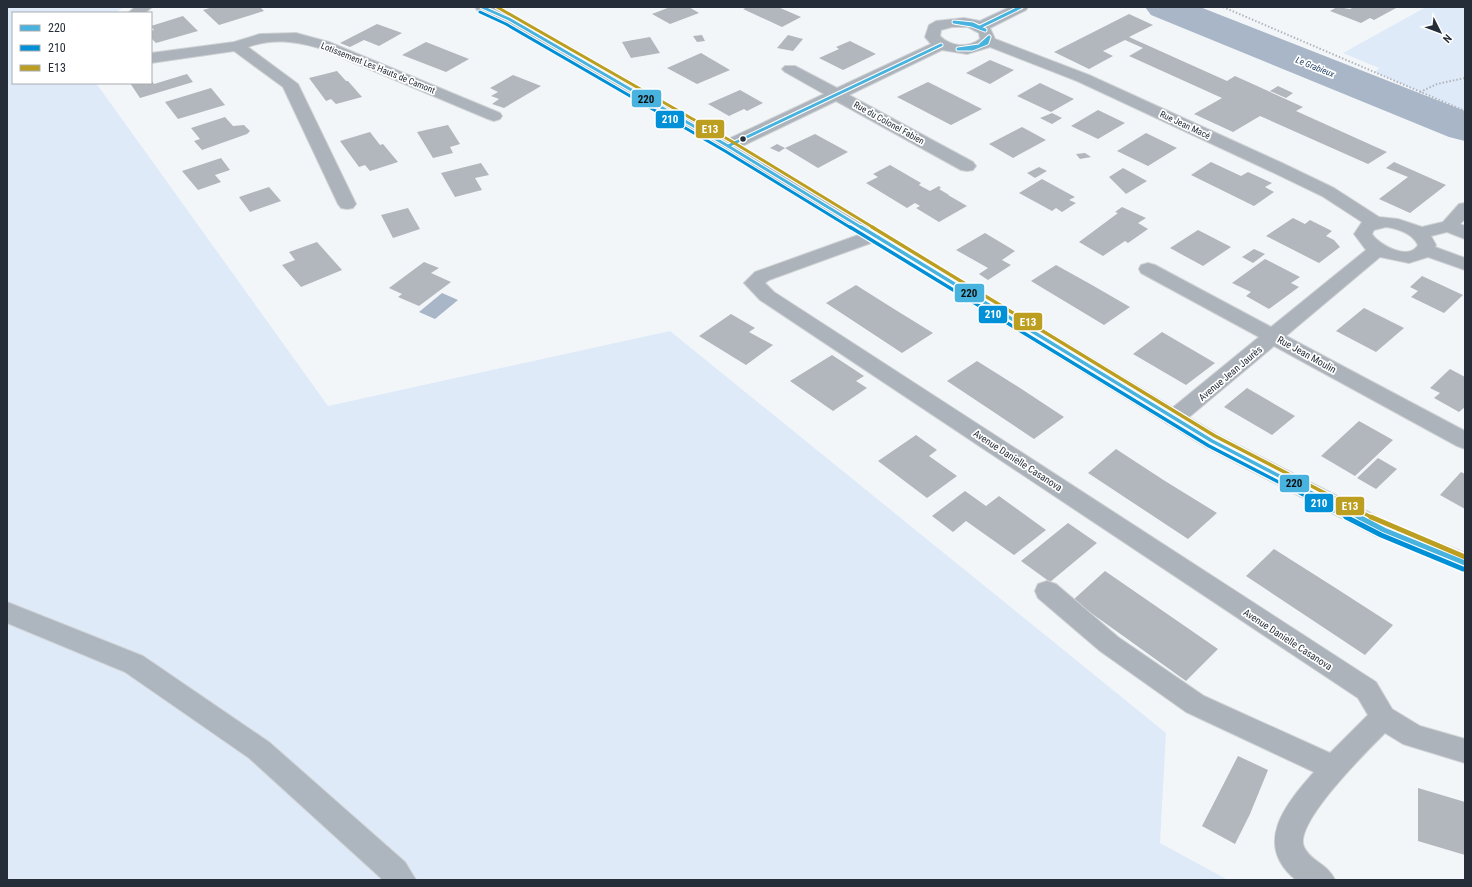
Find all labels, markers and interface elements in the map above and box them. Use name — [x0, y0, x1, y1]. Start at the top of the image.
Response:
legend — [12, 12, 152, 84]
north arrow — [1420, 12, 1460, 52]
text: 220 — [48, 21, 66, 35]
text: N — [1440, 31, 1454, 45]
street label: Lotissement Les Hauts de Camont — [319, 40, 437, 96]
text: 210 — [48, 41, 66, 55]
water label: Le Grabieux — [1294, 55, 1336, 79]
text: E13 — [48, 61, 66, 75]
line badge: 220 — [631, 89, 662, 108]
text: 220 — [638, 93, 655, 106]
street label: Rue du Colonel Fabien — [852, 100, 926, 146]
street label: Rue Jean Macé — [1158, 109, 1212, 141]
line badge: 210 — [655, 110, 685, 129]
text: 210 — [662, 113, 679, 126]
line badge: E13 — [695, 119, 725, 139]
text: E13 — [702, 123, 719, 136]
unlabelled marker — [738, 134, 748, 144]
line badge: 220 — [954, 283, 985, 303]
text: 220 — [961, 287, 978, 300]
line badge: 210 — [978, 305, 1008, 324]
text: 210 — [985, 308, 1002, 321]
line badge: E13 — [1013, 312, 1043, 331]
text: E13 — [1020, 316, 1037, 329]
street label: Rue Jean Moulin — [1275, 334, 1338, 375]
street label: Avenue Jean Jaurès — [1196, 343, 1265, 403]
street label: Avenue Danielle Casanova — [971, 428, 1064, 493]
line badge: 220 — [1279, 474, 1310, 493]
text: 220 — [1286, 477, 1303, 490]
line badge: 210 — [1304, 493, 1334, 513]
line badge: E13 — [1335, 496, 1365, 516]
text: 210 — [1311, 497, 1328, 510]
text: E13 — [1342, 500, 1359, 513]
street label: Avenue Danielle Casanova — [1241, 607, 1334, 672]

